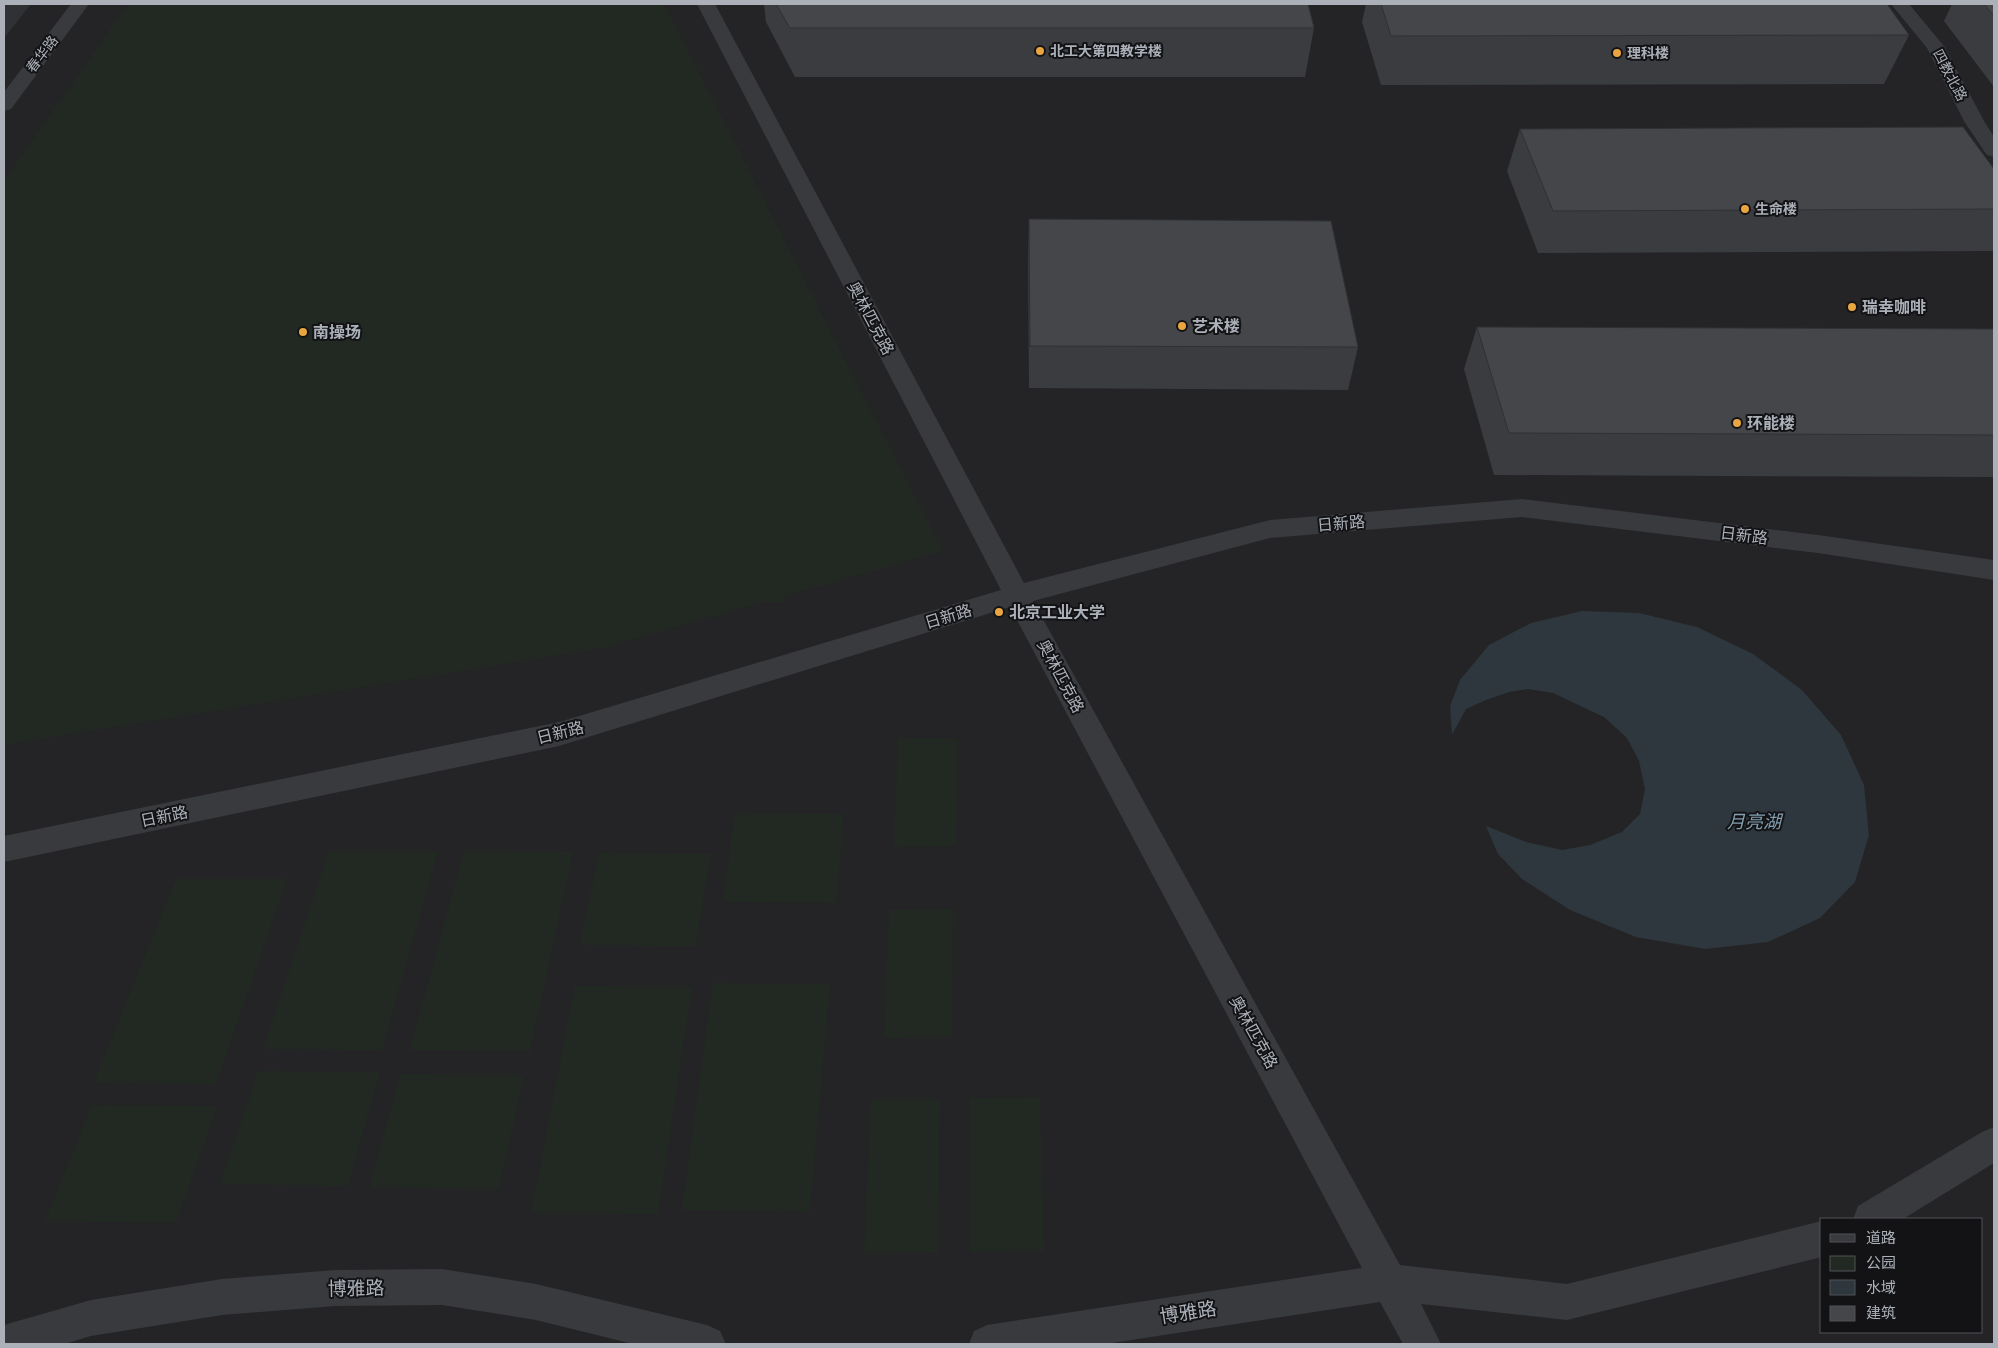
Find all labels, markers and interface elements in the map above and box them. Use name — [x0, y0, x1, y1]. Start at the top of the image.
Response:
street label: 春华路 — [23, 32, 61, 76]
place label: 北工大第四教学楼 — [1050, 43, 1162, 59]
marker: 北工大第四教学楼 — [1034, 45, 1046, 57]
place label: 理科楼 — [1627, 45, 1669, 61]
marker: 理科楼 — [1611, 47, 1623, 59]
street label: 四教北路 — [1930, 47, 1970, 103]
place label: 生命楼 — [1755, 201, 1797, 217]
marker: 生命楼 — [1739, 203, 1751, 215]
street label: 奥林匹克路 — [843, 278, 898, 358]
place label: 瑞幸咖啡 — [1862, 298, 1926, 317]
marker: 瑞幸咖啡 — [1846, 301, 1858, 313]
place label: 艺术楼 — [1192, 317, 1240, 336]
marker: 艺术楼 — [1176, 320, 1188, 332]
place label: 南操场 — [313, 323, 361, 342]
marker: 南操场 — [297, 326, 309, 338]
place label: 环能楼 — [1747, 414, 1795, 433]
marker: 环能楼 — [1731, 417, 1743, 429]
street label: 日新路 — [1316, 512, 1366, 535]
street label: 日新路 — [1719, 523, 1769, 548]
street label: 日新路 — [922, 600, 974, 633]
place label: 北京工业大学 — [1009, 603, 1105, 622]
marker: 北京工业大学 — [993, 606, 1005, 618]
street label: 奥林匹克路 — [1033, 636, 1088, 716]
street label: 日新路 — [535, 717, 586, 748]
street label: 日新路 — [139, 802, 190, 831]
water label: 月亮湖 — [1727, 811, 1784, 832]
street label: 奥林匹克路 — [1226, 993, 1281, 1072]
legend — [1820, 1218, 1983, 1333]
text: 道路 — [1866, 1229, 1896, 1247]
text: 公园 — [1866, 1254, 1896, 1272]
street label: 博雅路 — [327, 1277, 385, 1299]
text: 水域 — [1866, 1279, 1896, 1297]
street label: 博雅路 — [1158, 1297, 1218, 1327]
text: 建筑 — [1866, 1304, 1896, 1322]

